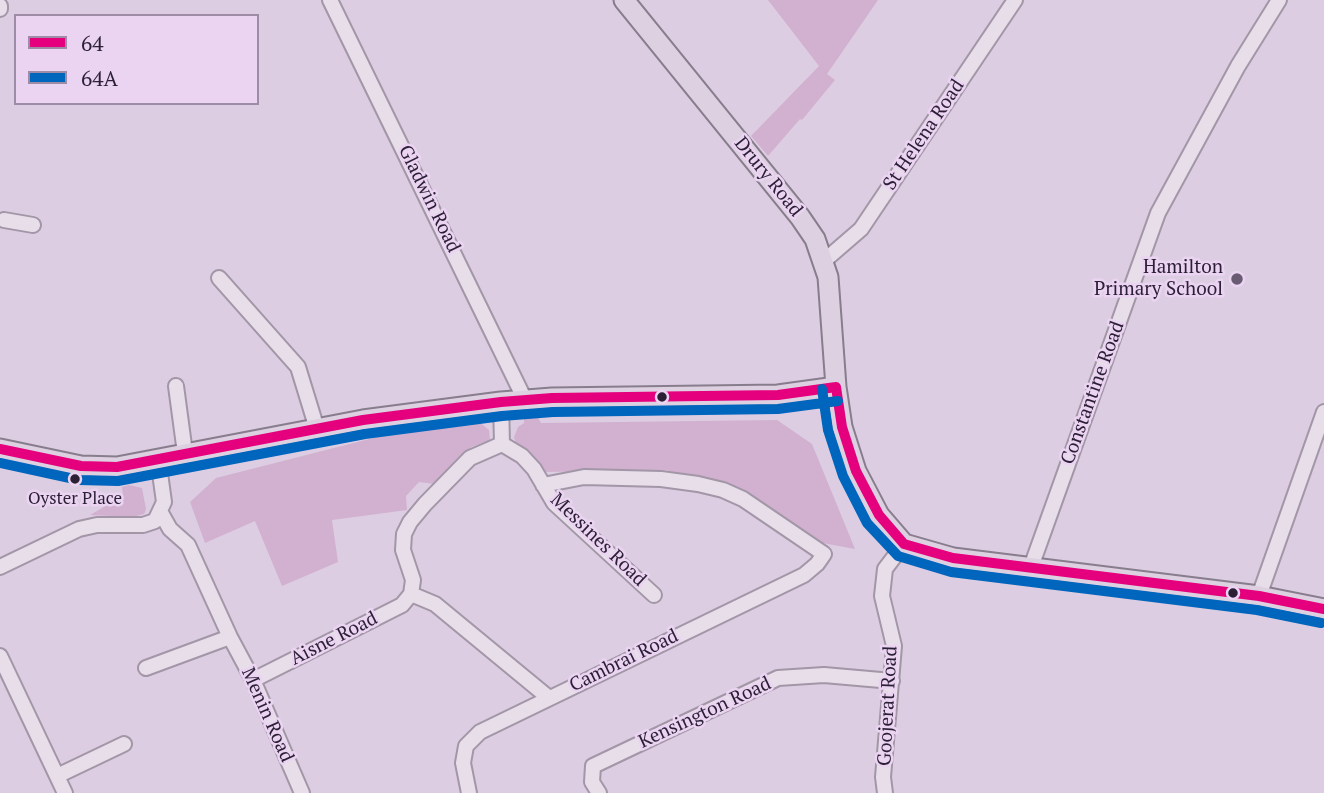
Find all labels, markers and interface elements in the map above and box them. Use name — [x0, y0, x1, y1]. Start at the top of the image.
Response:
legend — [14, 14, 259, 105]
text: 64 — [81, 29, 103, 57]
text: 64A — [81, 64, 118, 92]
street label: St Helena Road — [879, 75, 969, 195]
street label: Drury Road — [729, 133, 807, 221]
street label: Gladwin Road — [393, 142, 465, 256]
place label: Hamilton Primary School — [1094, 257, 1223, 301]
marker: Hamilton Primary School — [1229, 271, 1245, 287]
street label: Constantine Road — [1057, 318, 1129, 468]
unlabelled marker — [655, 390, 669, 404]
marker: Oyster Place — [68, 472, 82, 486]
place label: Oyster Place — [28, 489, 122, 509]
street label: Messines Road — [545, 489, 651, 591]
unlabelled marker — [1226, 586, 1240, 600]
street label: Aisne Road — [287, 607, 381, 671]
street label: Cambrai Road — [566, 625, 682, 697]
street label: Goojerat Road — [873, 645, 903, 767]
street label: Menin Road — [236, 664, 298, 766]
street label: Kensington Road — [635, 672, 775, 754]

